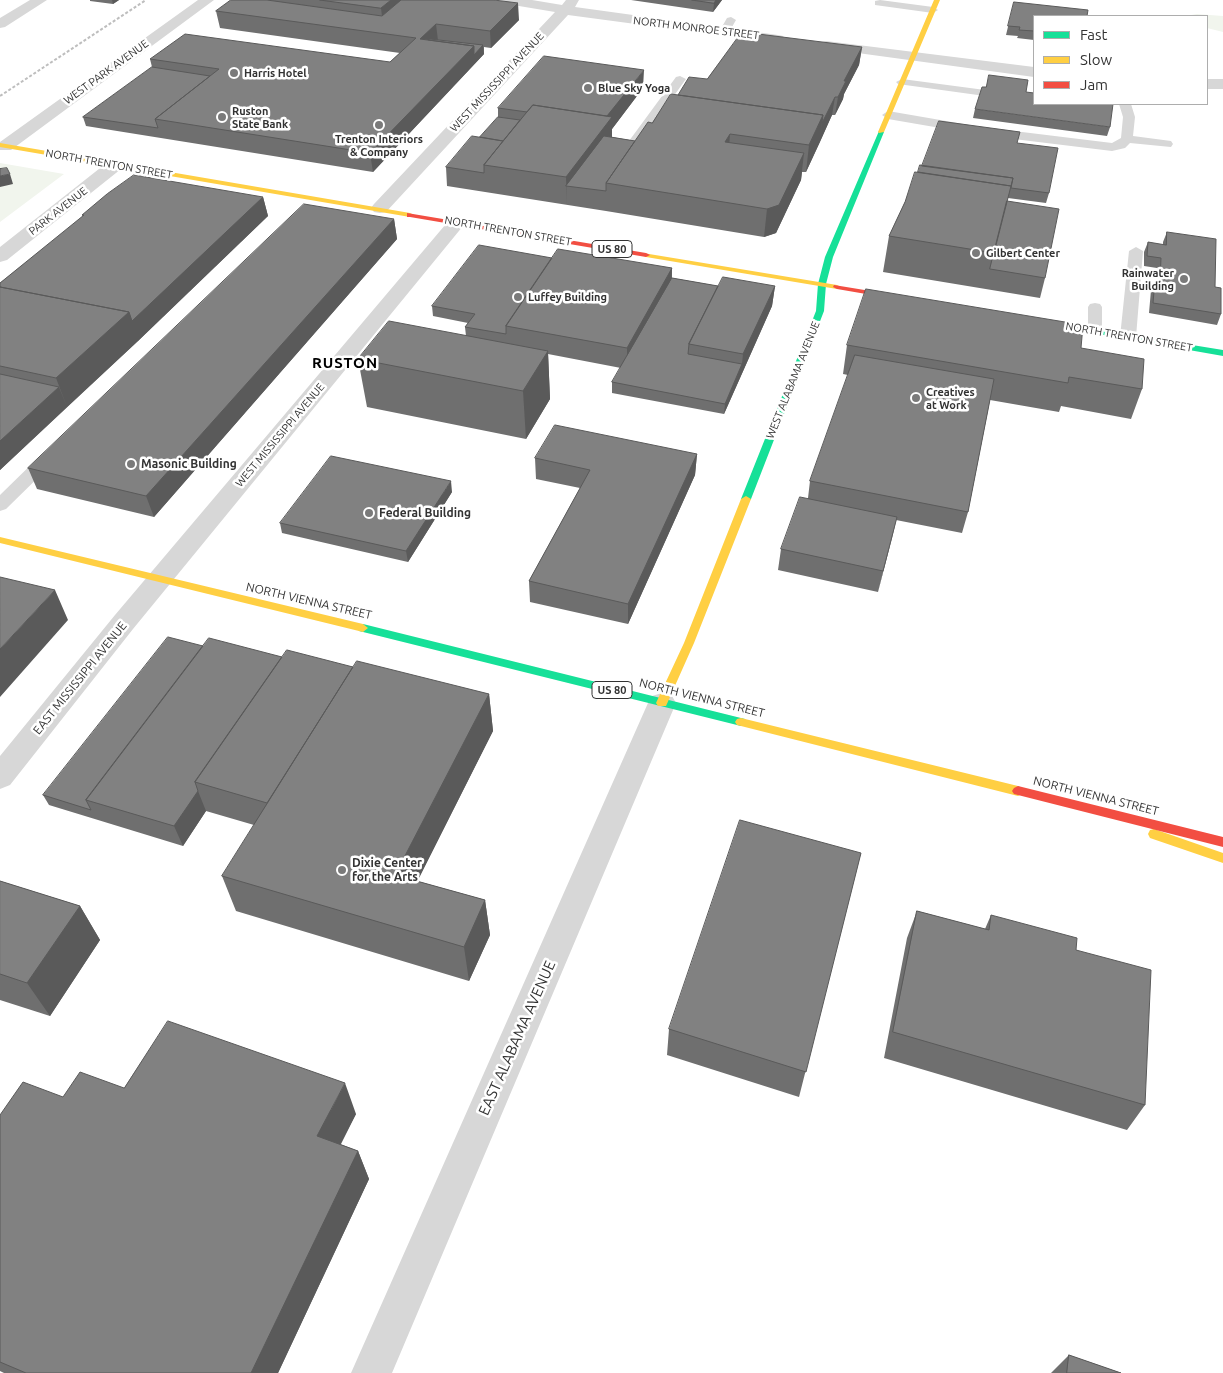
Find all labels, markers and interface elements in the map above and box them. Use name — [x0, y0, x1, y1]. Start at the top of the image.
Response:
street label: NORTH MONROE STREET — [632, 14, 760, 42]
legend — [1033, 15, 1208, 105]
text: Fast — [1080, 26, 1107, 43]
street label: WEST MISSISSIPPI AVENUE — [447, 29, 547, 135]
street label: WEST PARK AVENUE — [61, 37, 151, 107]
text: Slow — [1080, 51, 1112, 68]
place label: Harris Hotel — [244, 66, 307, 80]
marker: Harris Hotel — [228, 67, 240, 79]
text: Jam — [1080, 76, 1108, 93]
place label: Blue Sky Yoga — [598, 81, 670, 95]
marker: Blue Sky Yoga — [582, 82, 594, 94]
place label: Ruston State Bank — [232, 104, 288, 130]
marker: Ruston State Bank — [216, 111, 228, 123]
marker: Trenton Interiors & Company — [373, 119, 385, 131]
place label: Trenton Interiors & Company — [335, 132, 423, 158]
street label: NORTH TRENTON STREET — [45, 146, 173, 182]
street label: PARK AVENUE — [26, 184, 90, 238]
street label: NORTH TRENTON STREET — [444, 213, 572, 249]
road number: US 80 — [592, 240, 632, 258]
place label: Gilbert Center — [986, 246, 1060, 260]
marker: Gilbert Center — [970, 247, 982, 259]
place label: Rainwater Building — [1122, 266, 1174, 292]
marker: Rainwater Building — [1178, 273, 1190, 285]
place label: Luffey Building — [528, 290, 607, 304]
marker: Luffey Building — [512, 291, 524, 303]
street label: WEST ALABAMA AVENUE — [763, 319, 823, 441]
street label: NORTH TRENTON STREET — [1065, 319, 1193, 355]
district label: RUSTON — [311, 354, 379, 372]
street label: WEST MISSISSIPPI AVENUE — [233, 380, 327, 490]
place label: Creatives at Work — [926, 385, 975, 411]
marker: Creatives at Work — [910, 392, 922, 404]
place label: Masonic Building — [141, 457, 237, 471]
marker: Masonic Building — [125, 458, 137, 470]
place label: Federal Building — [379, 506, 471, 520]
marker: Federal Building — [363, 507, 375, 519]
street label: NORTH VIENNA STREET — [245, 579, 373, 623]
street label: EAST MISSISSIPPI AVENUE — [30, 619, 130, 737]
street label: NORTH VIENNA STREET — [638, 675, 766, 721]
road number: US 80 — [592, 682, 632, 698]
street label: NORTH VIENNA STREET — [1032, 773, 1160, 819]
place label: Dixie Center for the Arts — [352, 856, 422, 884]
marker: Dixie Center for the Arts — [336, 864, 348, 876]
street label: EAST ALABAMA AVENUE — [475, 958, 559, 1118]

